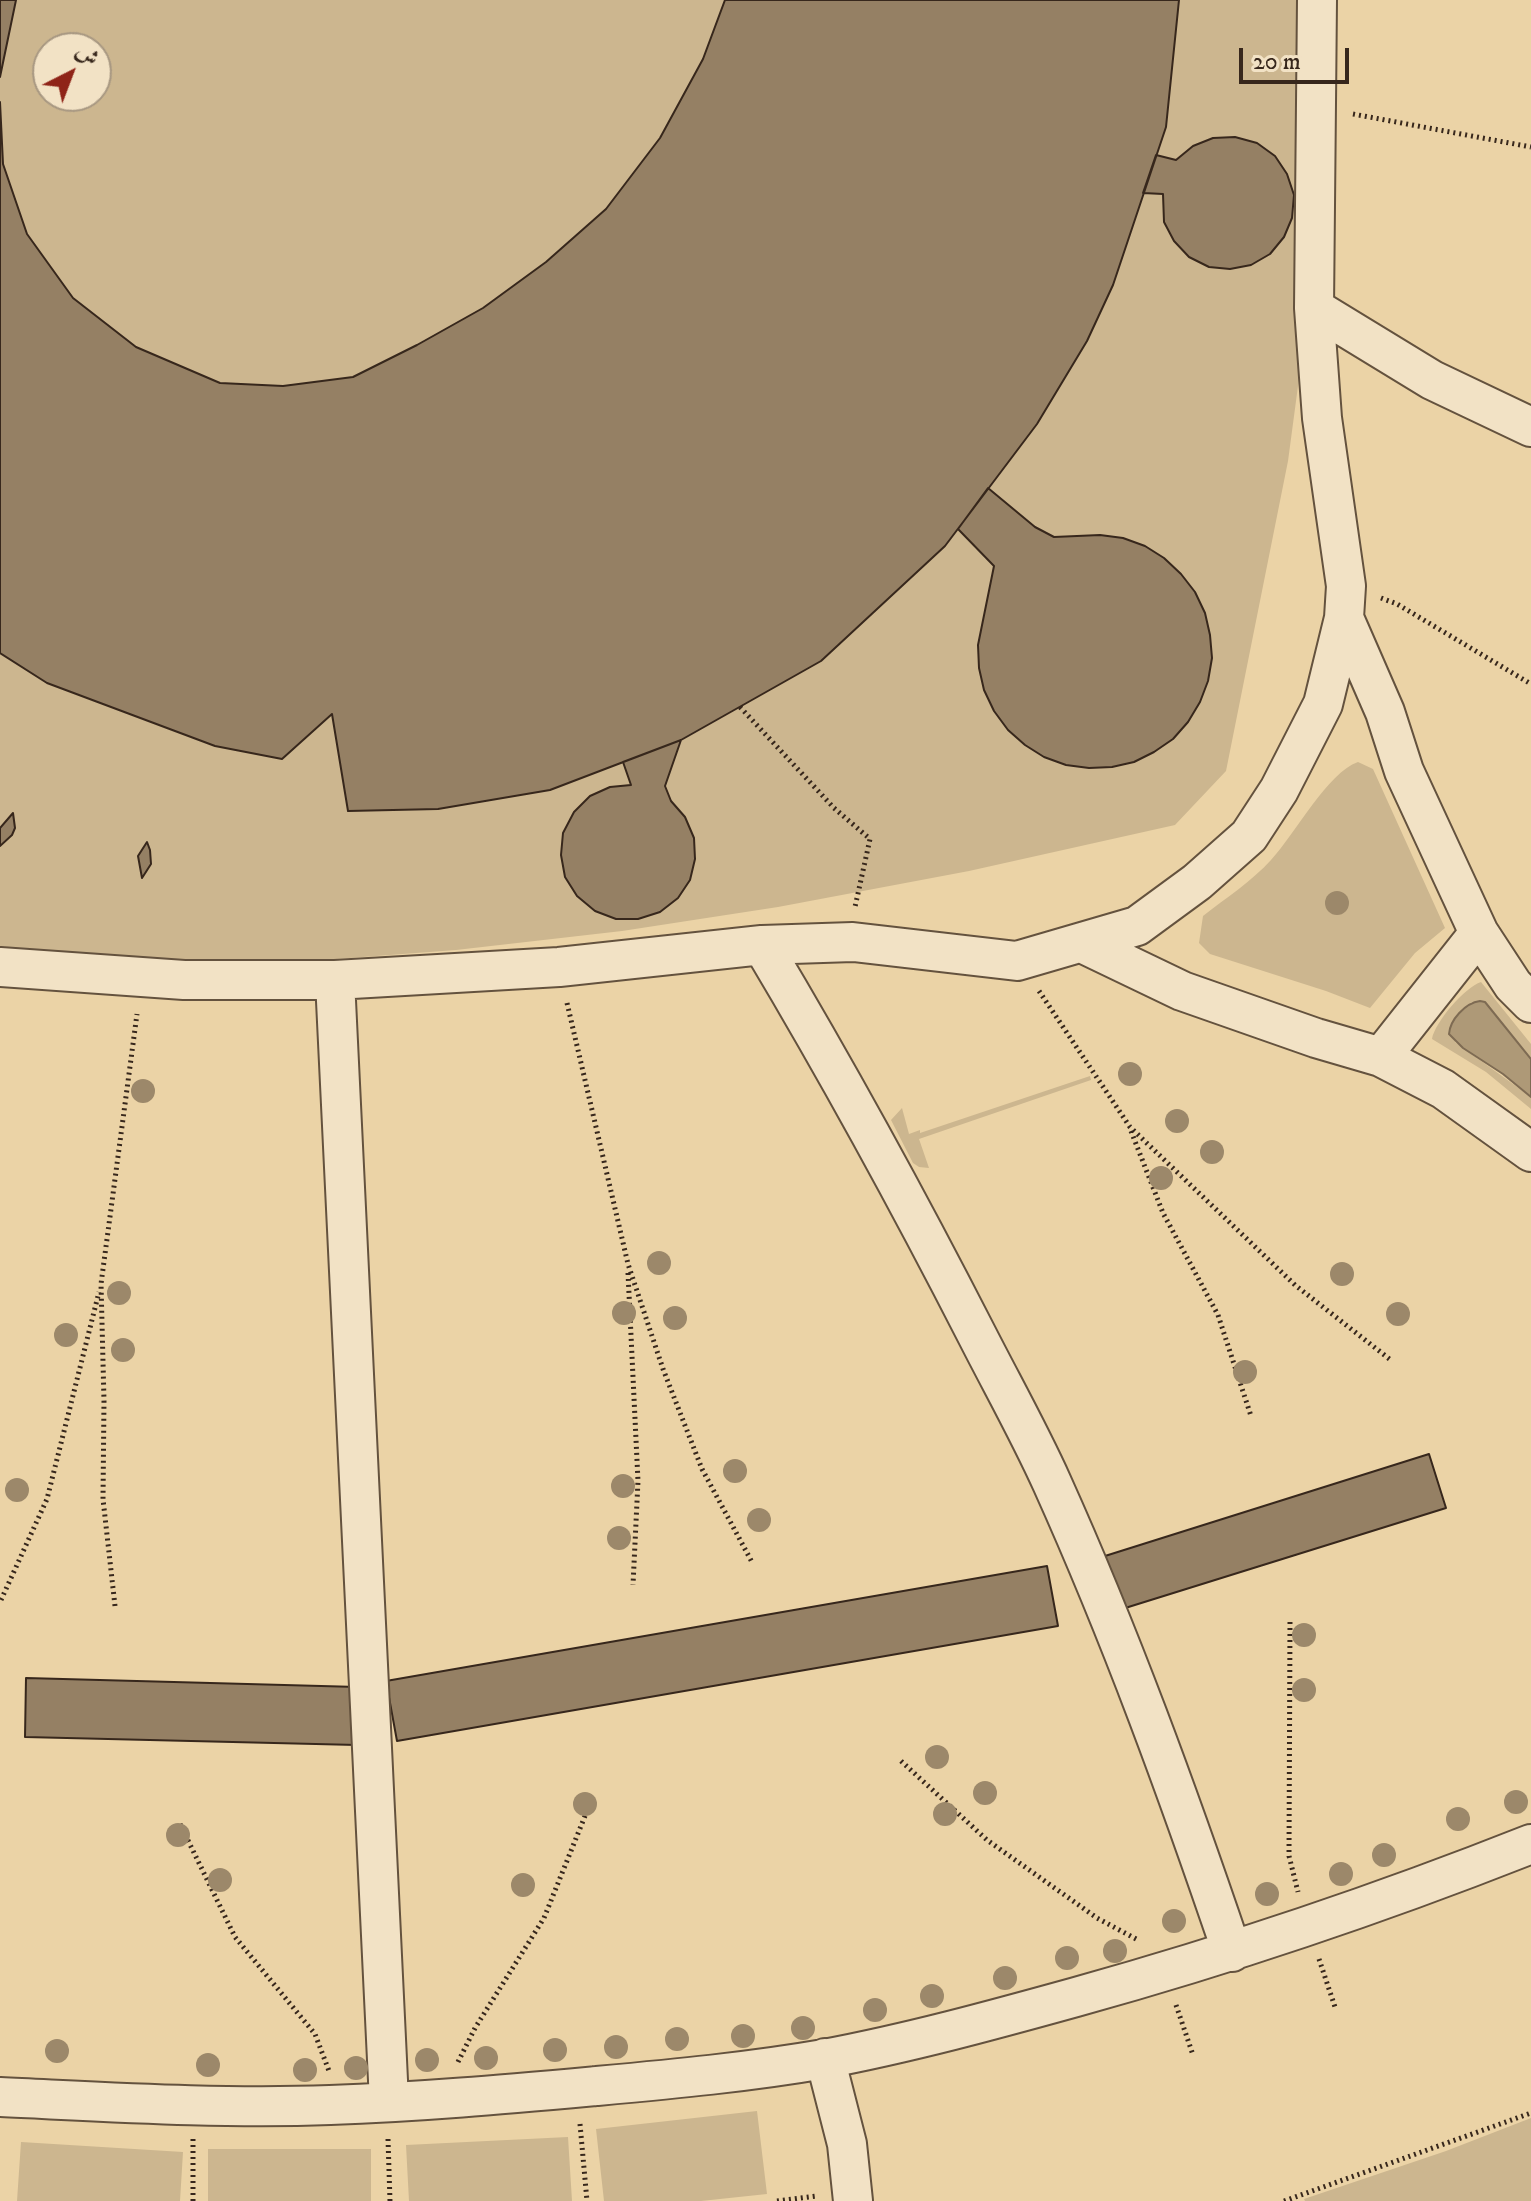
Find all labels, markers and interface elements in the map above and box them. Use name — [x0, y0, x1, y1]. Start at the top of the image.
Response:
north arrow — [32, 32, 112, 112]
scale bar — [1243, 32, 1353, 82]
text: ش — [70, 38, 104, 73]
text: 20 m — [1253, 47, 1301, 77]

